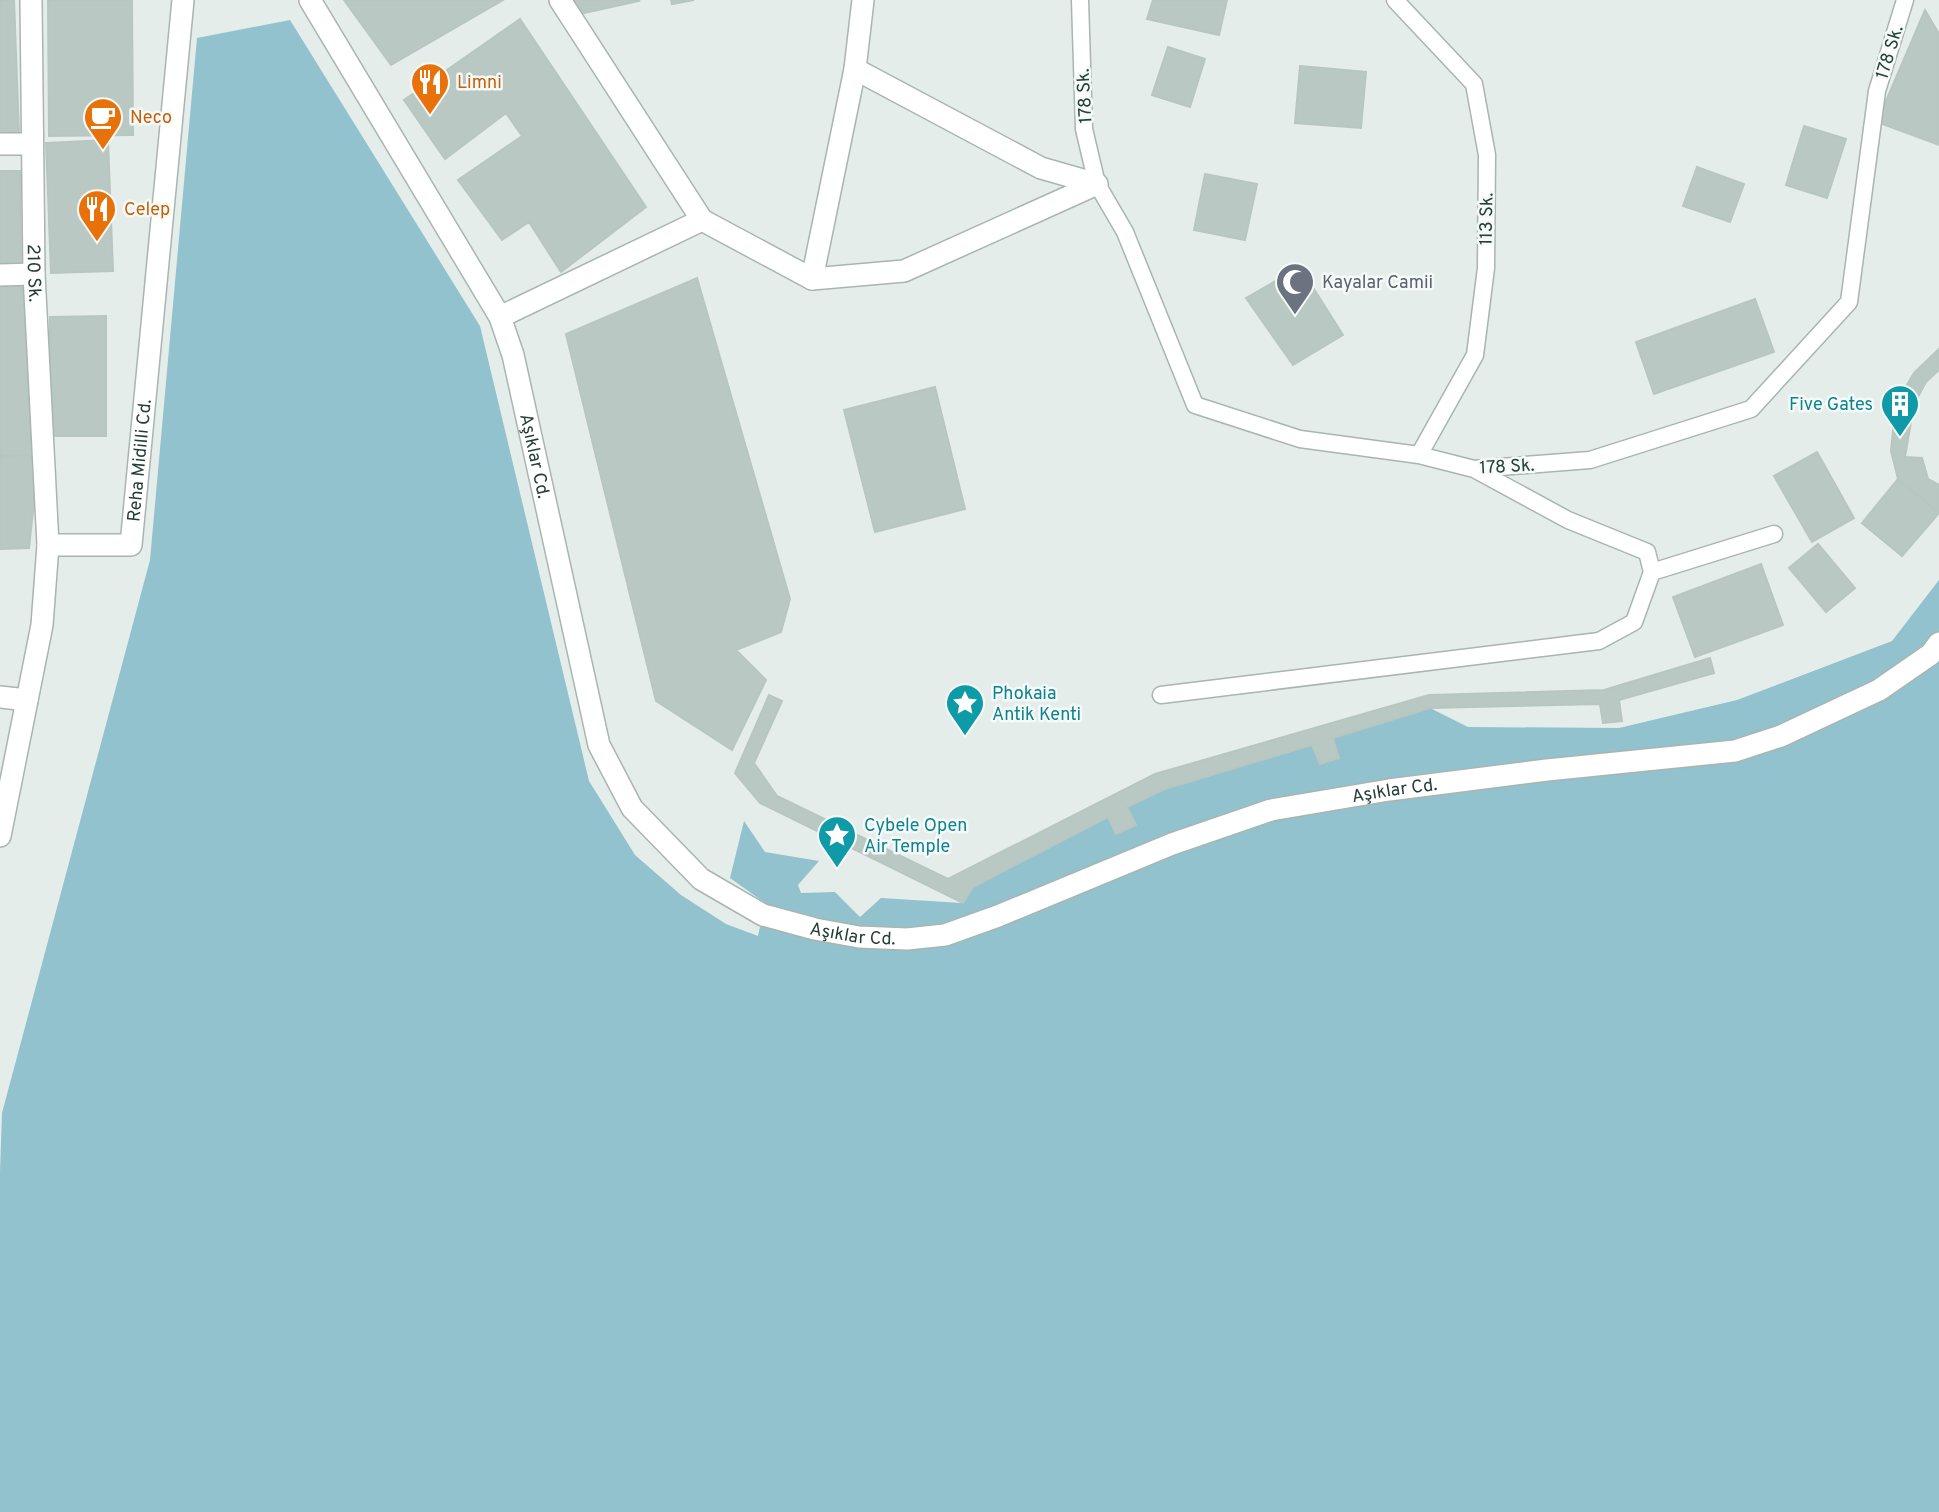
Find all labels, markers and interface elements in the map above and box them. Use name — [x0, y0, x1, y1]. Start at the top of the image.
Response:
street label: 178 Sk. — [1871, 23, 1910, 82]
restaurant icon: Limni — [409, 61, 451, 116]
street label: 178 Sk. — [1073, 68, 1098, 124]
place label: Limni — [457, 72, 502, 95]
cafe icon: Neco — [82, 96, 124, 151]
place label: Neco — [130, 107, 172, 130]
restaurant icon: Celep — [76, 188, 118, 243]
street label: 113 Sk. — [1476, 192, 1499, 246]
place label: Celep — [124, 199, 170, 222]
street label: 210 Sk. — [21, 244, 45, 303]
mosque icon: Kayalar Camii — [1274, 261, 1316, 316]
place label: Kayalar Camii — [1322, 272, 1433, 295]
building icon: Five Gates — [1879, 383, 1921, 438]
place label: Five Gates — [1789, 394, 1873, 417]
street label: Reha Midilli Cd. — [123, 398, 158, 523]
street label: Aşıklar Cd. — [513, 412, 554, 501]
street label: 178 Sk. — [1479, 455, 1535, 480]
place icon: Phokaia Antik Kenti — [944, 682, 986, 737]
place label: Phokaia Antik Kenti — [992, 683, 1081, 727]
street label: Aşıklar Cd. — [1350, 774, 1439, 809]
place icon: Cybele Open Air Temple — [816, 814, 858, 869]
place label: Cybele Open Air Temple — [864, 815, 967, 859]
street label: Aşıklar Cd. — [808, 918, 896, 952]

